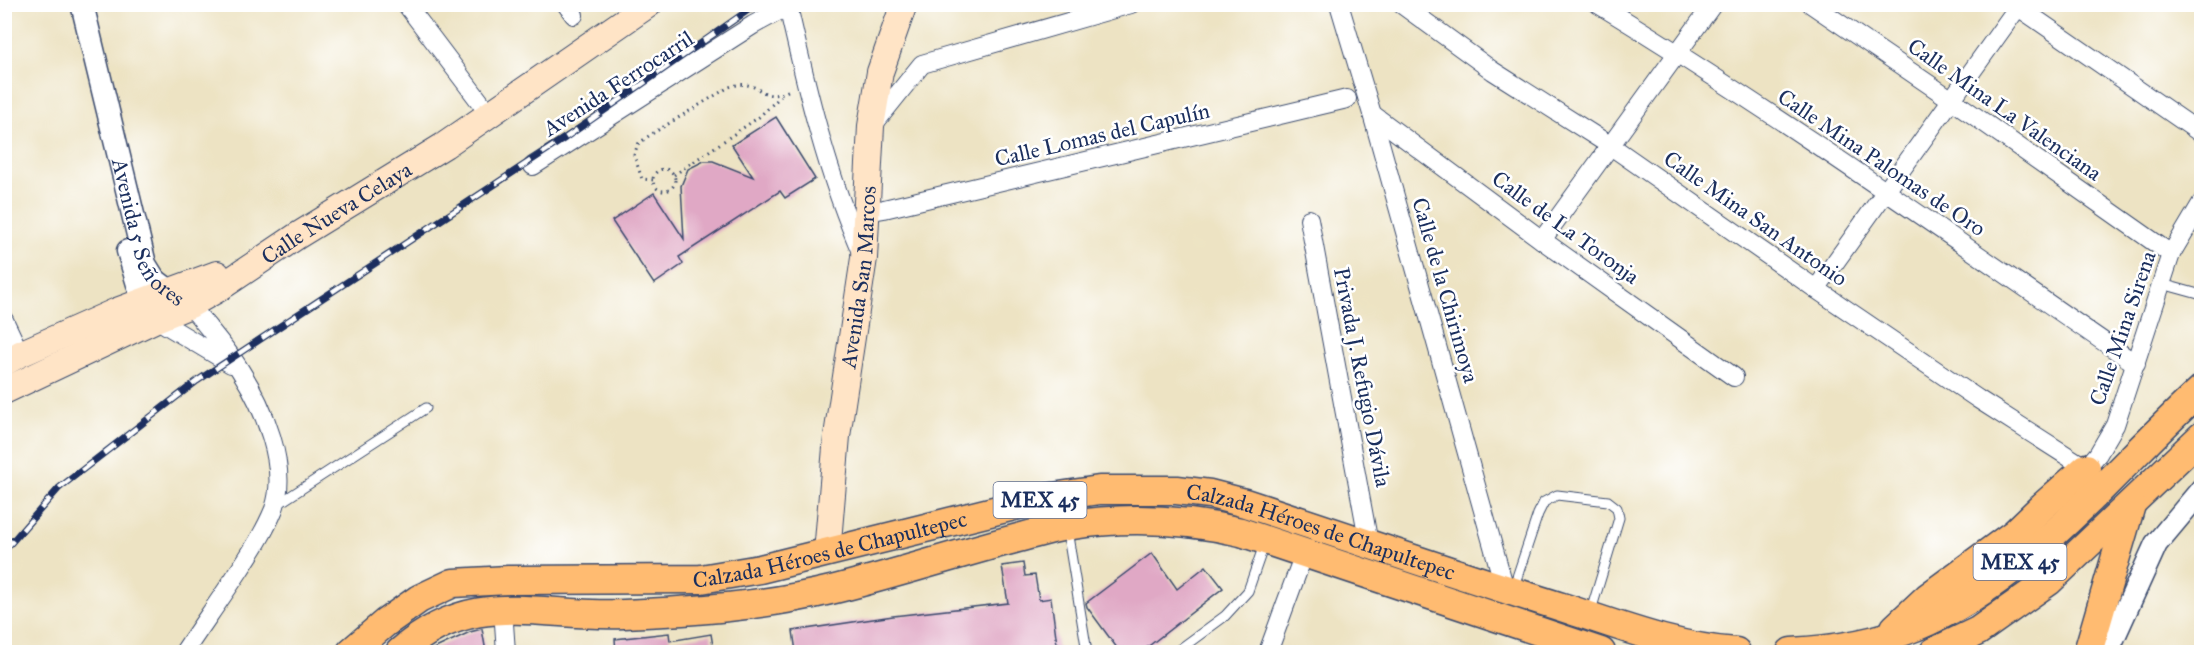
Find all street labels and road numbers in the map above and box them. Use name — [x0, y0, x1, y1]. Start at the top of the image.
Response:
street label: Avenida Ferrocarril — [537, 25, 699, 143]
street label: Calle Mina La Valenciana — [1903, 32, 2107, 187]
street label: Calle Mina Palomas de Oro — [1773, 83, 1991, 242]
street label: Calle Lomas del Capulín — [992, 97, 1212, 172]
street label: Calle Mina San Antonio — [1659, 145, 1853, 292]
street label: Avenida 5 Señores — [106, 155, 190, 312]
street label: Calle Nueva Celaya — [256, 155, 417, 270]
street label: Calle de La Toronja — [1487, 165, 1645, 290]
street label: Avenida San Marcos — [834, 185, 882, 371]
street label: Calle de la Chirimoya — [1406, 194, 1485, 387]
street label: Calle Mina Sirena — [2083, 247, 2162, 409]
street label: Privada J. Refugio Dávila — [1328, 265, 1397, 490]
street label: Calzada Héroes de Chapultepec — [1185, 478, 1459, 586]
road number: MEX 45 — [994, 482, 1086, 518]
street label: Calzada Héroes de Chapultepec — [693, 505, 970, 593]
road number: MEX 45 — [1974, 544, 2066, 580]

